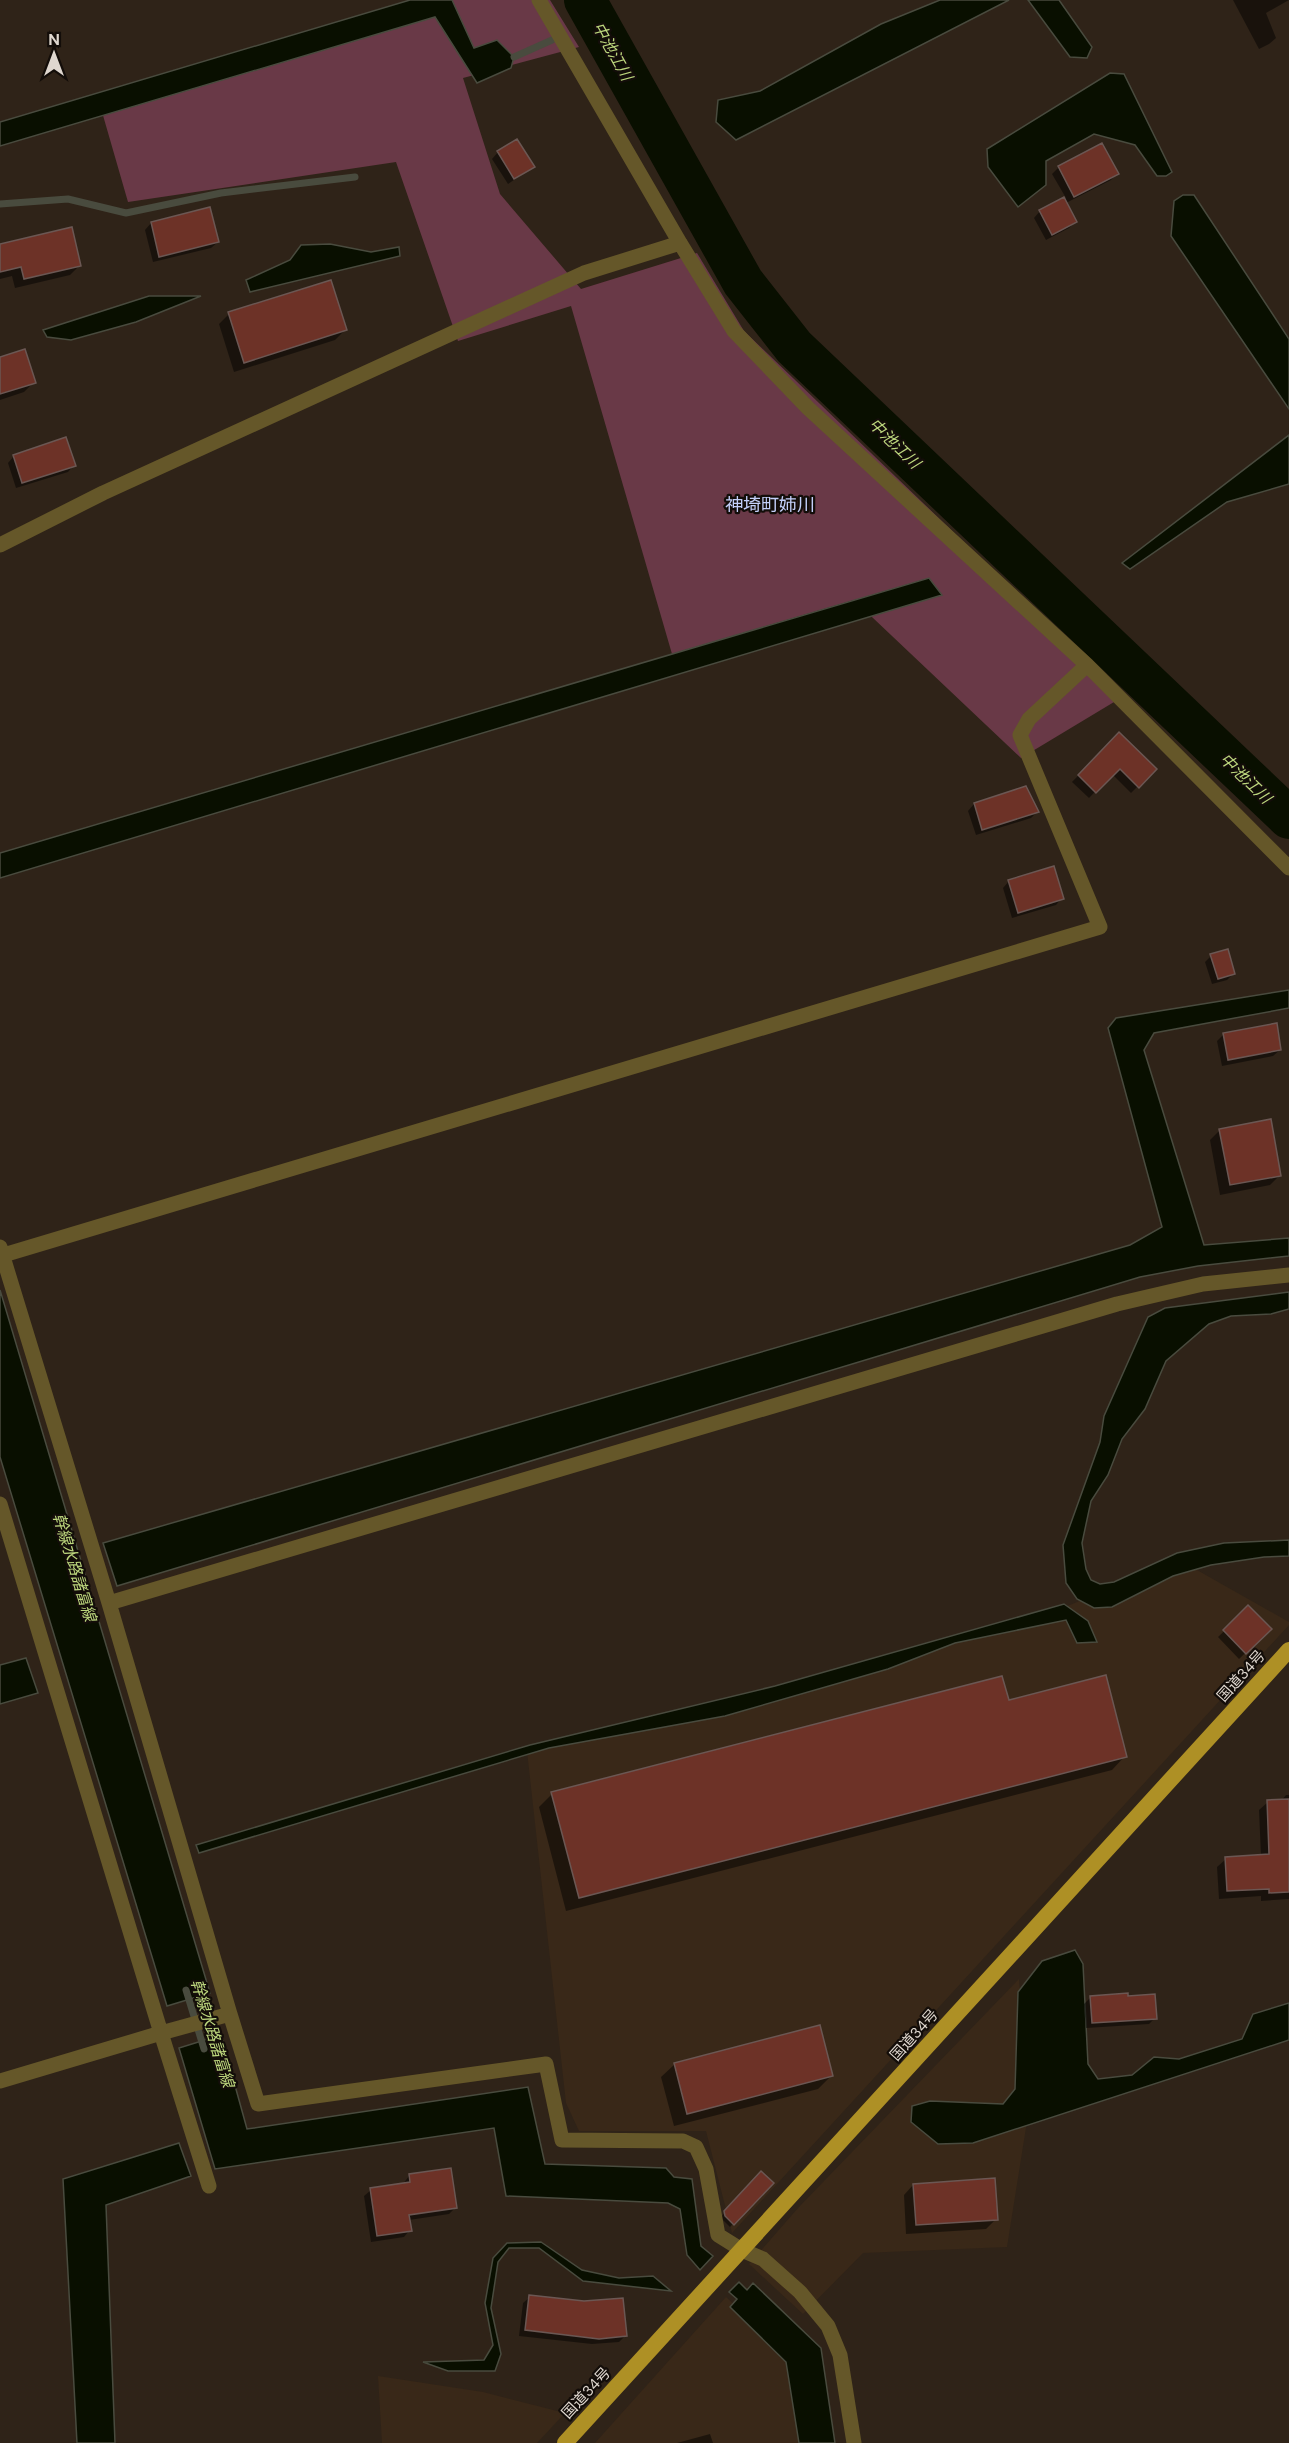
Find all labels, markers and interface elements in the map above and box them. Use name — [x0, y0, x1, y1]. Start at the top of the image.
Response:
water label: 中池江川 — [588, 18, 638, 86]
north arrow — [24, 24, 84, 84]
text: N — [48, 29, 60, 50]
water label: 中池江川 — [864, 414, 926, 475]
district label: 神埼町姉川 — [725, 493, 815, 517]
water label: 中池江川 — [1215, 749, 1277, 810]
water label: 幹線水路諸富線 — [48, 1511, 102, 1626]
street label: 国道34号 — [1212, 1646, 1270, 1706]
water label: 幹線水路諸富線 — [186, 1977, 240, 2092]
street label: 国道34号 — [885, 2005, 943, 2065]
street label: 国道34号 — [557, 2363, 615, 2423]

